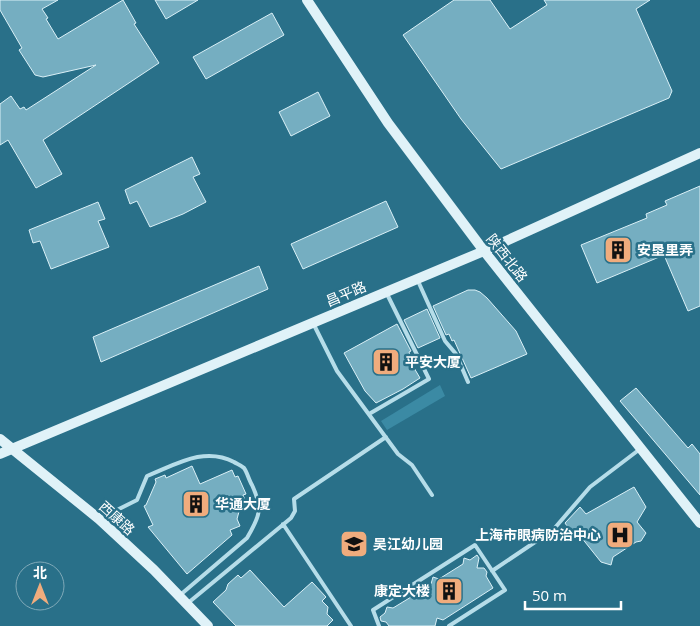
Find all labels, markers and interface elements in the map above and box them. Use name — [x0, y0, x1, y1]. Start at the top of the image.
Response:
street label: 陕西北路 — [483, 230, 532, 286]
building icon: 安垦里弄 — [603, 235, 633, 265]
place label: 安垦里弄 — [637, 240, 693, 259]
street label: 昌平路 — [323, 277, 369, 310]
building icon: 平安大厦 — [371, 347, 401, 377]
place label: 平安大厦 — [405, 352, 461, 371]
building icon: 华通大厦 — [181, 489, 211, 519]
place label: 华通大厦 — [215, 494, 271, 513]
street label: 西康路 — [95, 497, 139, 539]
hospital icon: 上海市眼病防治中心 — [605, 520, 635, 550]
place label: 上海市眼病防治中心 — [475, 525, 601, 544]
school or university icon: 吴江幼儿园 — [339, 529, 369, 559]
place label: 吴江幼儿园 — [373, 534, 443, 553]
north arrow — [15, 561, 65, 611]
text: 北 — [33, 563, 47, 582]
building icon: 康定大楼 — [434, 576, 464, 606]
scale bar — [525, 578, 621, 610]
place label: 康定大楼 — [374, 581, 430, 600]
text: 50 m — [532, 585, 567, 605]

